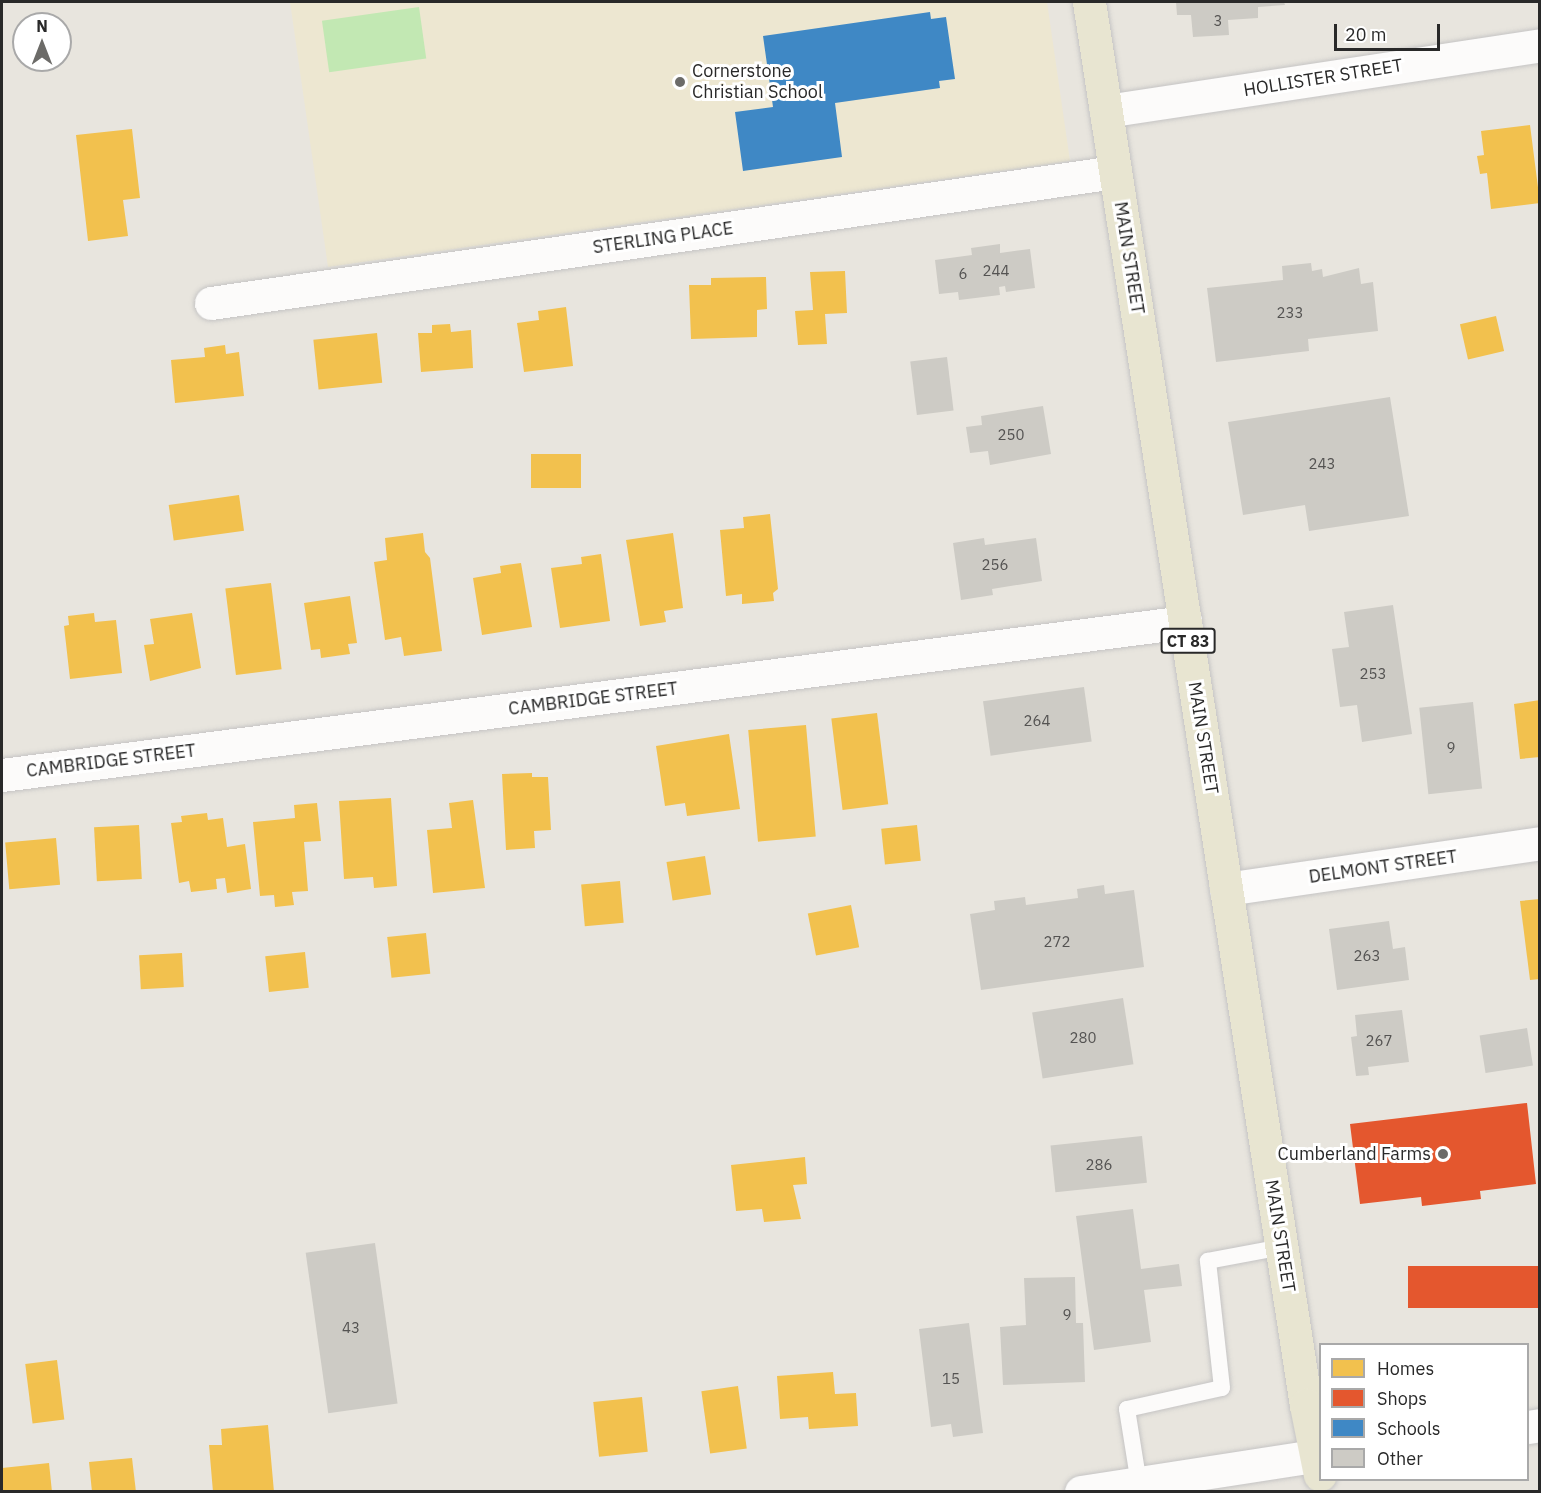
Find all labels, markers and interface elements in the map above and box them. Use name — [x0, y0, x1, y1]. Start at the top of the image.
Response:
north arrow — [12, 12, 72, 72]
house number: 3 — [1214, 12, 1222, 30]
scale bar — [1337, 12, 1444, 50]
text: N — [36, 16, 48, 36]
text: 20 m — [1345, 23, 1387, 46]
street label: HOLLISTER STREET — [1242, 55, 1404, 101]
place label: Cornerstone Christian School — [692, 61, 823, 104]
marker: Cornerstone Christian School — [673, 75, 687, 89]
street label: MAIN STREET — [1109, 200, 1149, 316]
street label: STERLING PLACE — [591, 217, 735, 259]
house number: 244 — [983, 262, 1009, 280]
house number: 6 — [959, 265, 967, 283]
house number: 233 — [1277, 304, 1303, 322]
house number: 250 — [998, 426, 1024, 444]
house number: 243 — [1309, 455, 1335, 473]
house number: 256 — [982, 556, 1008, 574]
road number: CT 83 — [1160, 628, 1216, 654]
house number: 253 — [1360, 665, 1386, 683]
street label: CAMBRIDGE STREET — [507, 678, 679, 720]
street label: MAIN STREET — [1183, 680, 1223, 796]
house number: 264 — [1024, 712, 1050, 730]
house number: 9 — [1447, 739, 1455, 757]
street label: CAMBRIDGE STREET — [25, 740, 197, 782]
street label: DELMONT STREET — [1307, 846, 1459, 888]
house number: 272 — [1044, 933, 1070, 951]
house number: 263 — [1354, 947, 1380, 965]
house number: 280 — [1070, 1029, 1096, 1047]
house number: 267 — [1366, 1032, 1392, 1050]
place label: Cumberland Farms — [1277, 1143, 1431, 1165]
marker: Cumberland Farms — [1436, 1147, 1450, 1161]
house number: 286 — [1086, 1156, 1112, 1174]
street label: MAIN STREET — [1260, 1178, 1300, 1294]
house number: 9 — [1063, 1306, 1071, 1324]
house number: 43 — [342, 1319, 360, 1337]
legend — [1319, 1343, 1529, 1481]
text: Homes — [1377, 1357, 1434, 1380]
house number: 15 — [942, 1370, 960, 1388]
text: Shops — [1377, 1387, 1427, 1410]
text: Schools — [1377, 1417, 1441, 1440]
text: Other — [1377, 1447, 1423, 1470]

